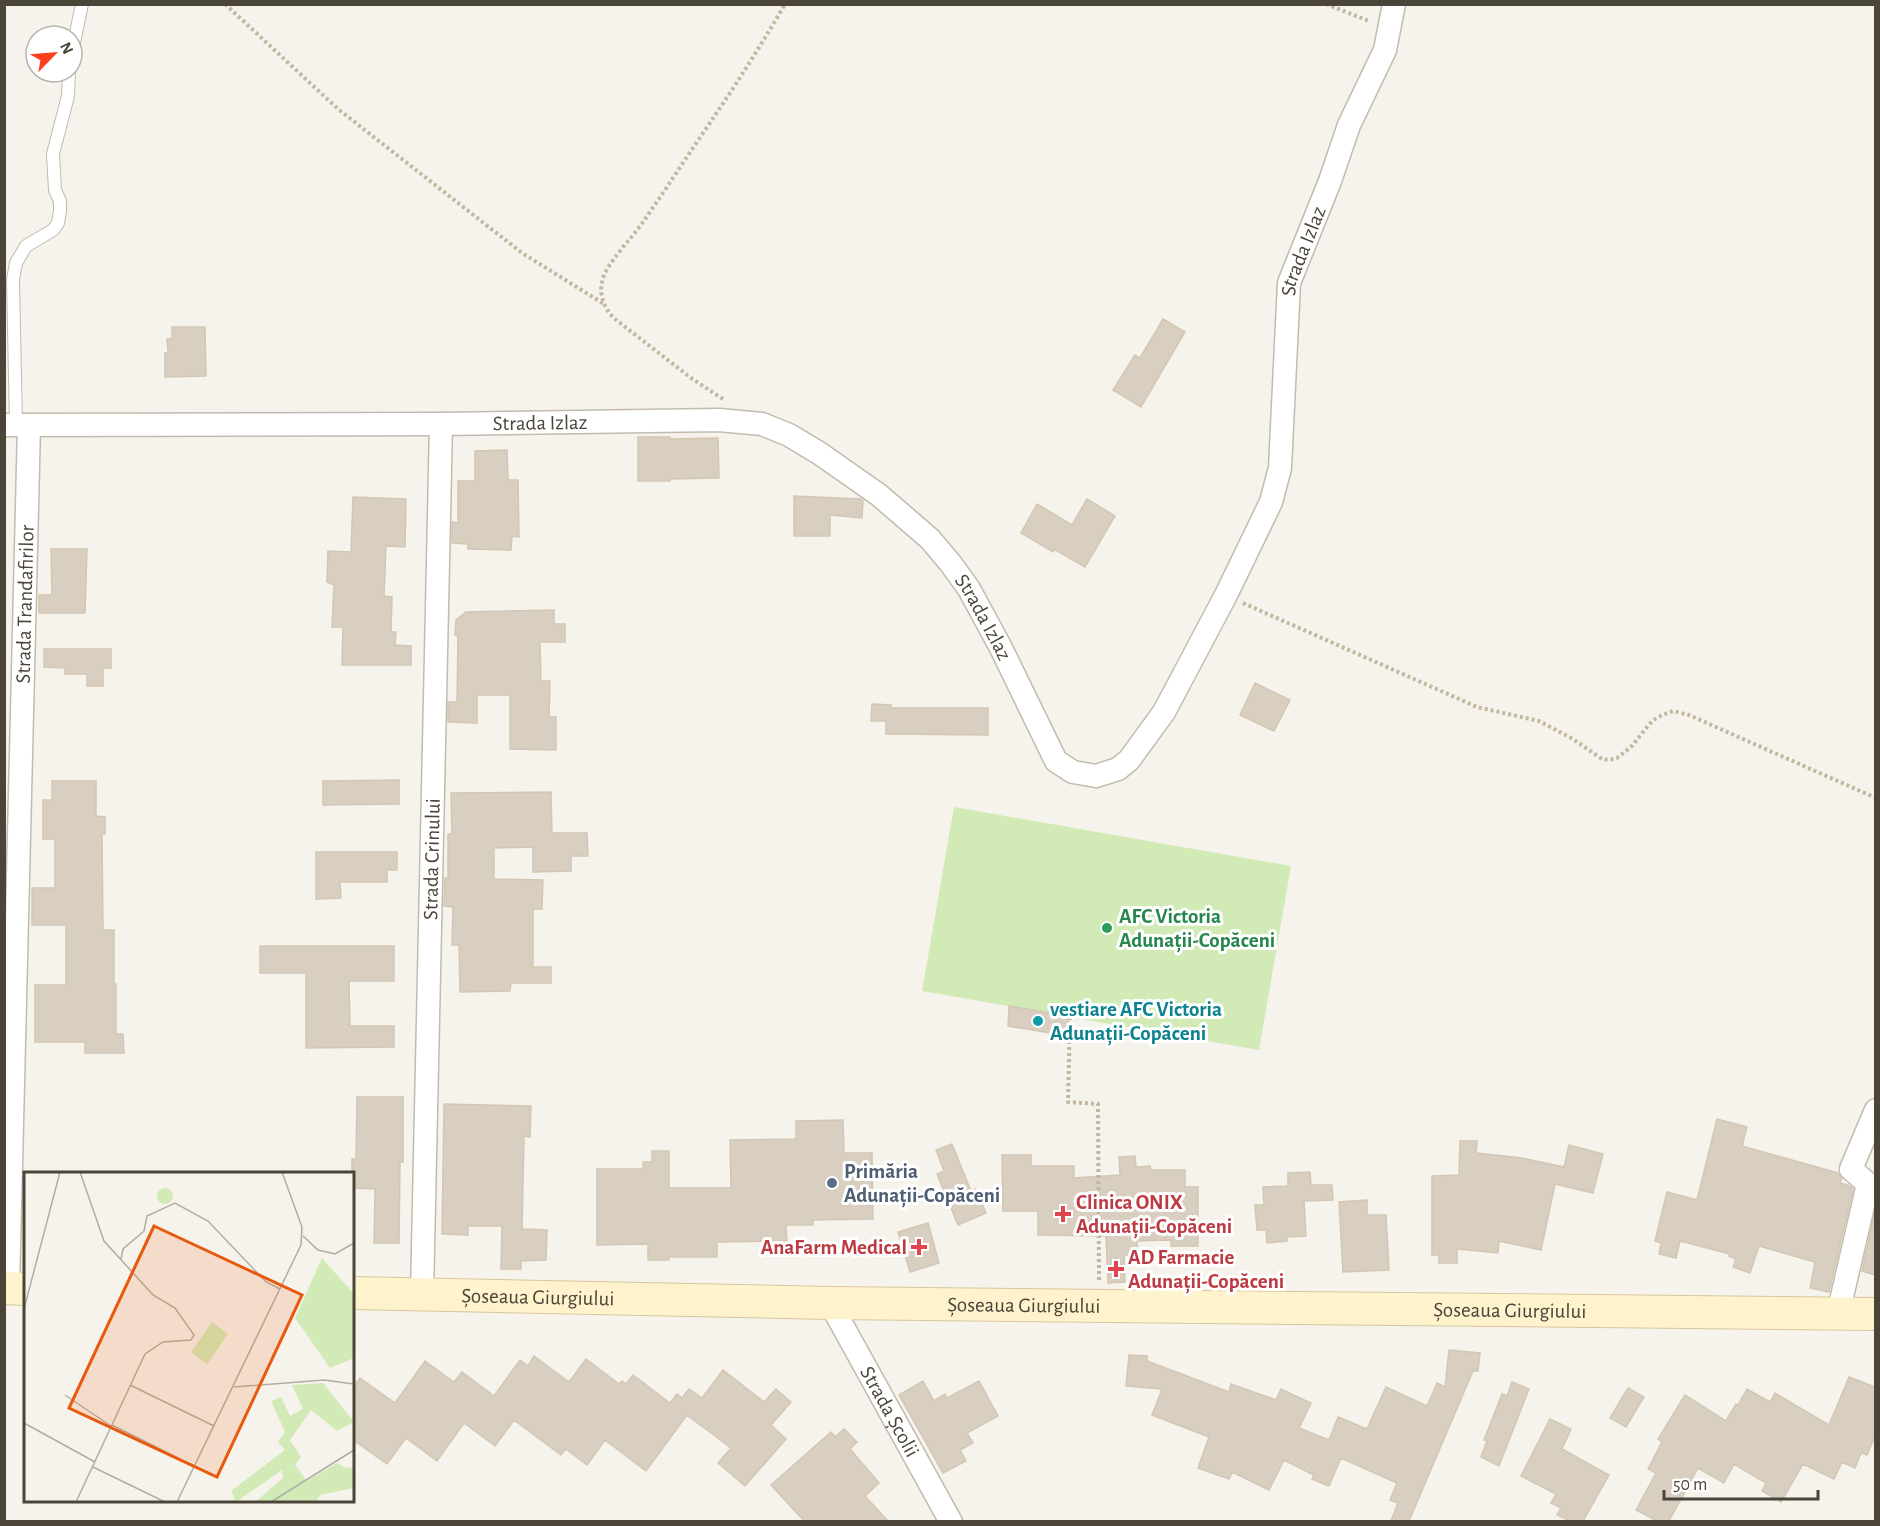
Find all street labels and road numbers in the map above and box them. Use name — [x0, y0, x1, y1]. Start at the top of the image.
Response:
street label: Strada Izlaz — [1278, 203, 1330, 297]
street label: Strada Izlaz — [492, 412, 588, 434]
street label: Strada Trandafirilor — [13, 524, 38, 684]
street label: Strada Izlaz — [951, 570, 1015, 663]
street label: Strada Crinului — [420, 798, 444, 920]
street label: Șoseaua Giurgiului — [461, 1285, 615, 1309]
street label: Șoseaua Giurgiului — [947, 1294, 1100, 1317]
street label: Șoseaua Giurgiului — [1433, 1299, 1586, 1322]
street label: Strada Școlii — [856, 1363, 923, 1461]

